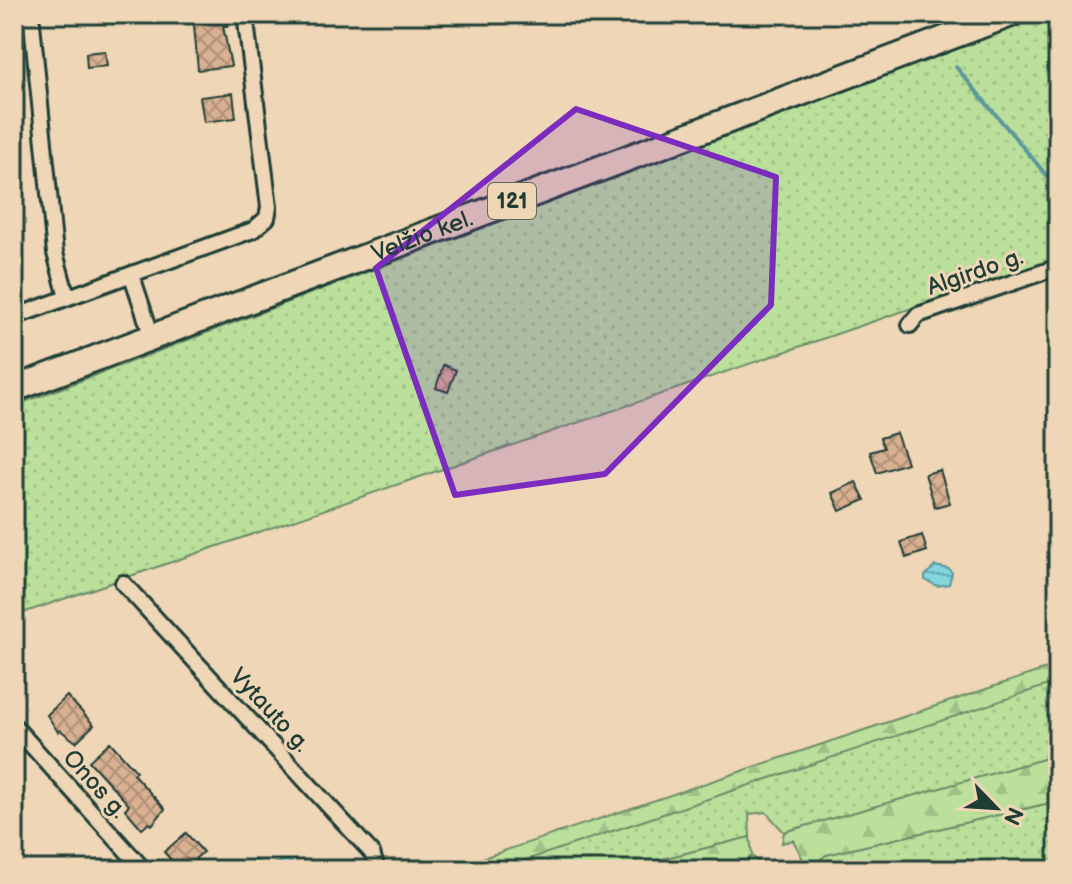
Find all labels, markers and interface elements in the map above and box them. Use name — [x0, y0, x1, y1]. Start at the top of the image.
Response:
road number: 121 — [488, 183, 536, 219]
street label: Velžio kel. — [367, 203, 477, 268]
street label: Algirdo g. — [923, 242, 1027, 302]
street label: Vytauto g. — [224, 662, 316, 758]
street label: Onos g. — [57, 744, 133, 824]
north arrow — [956, 768, 1036, 848]
text: N — [997, 803, 1028, 829]

